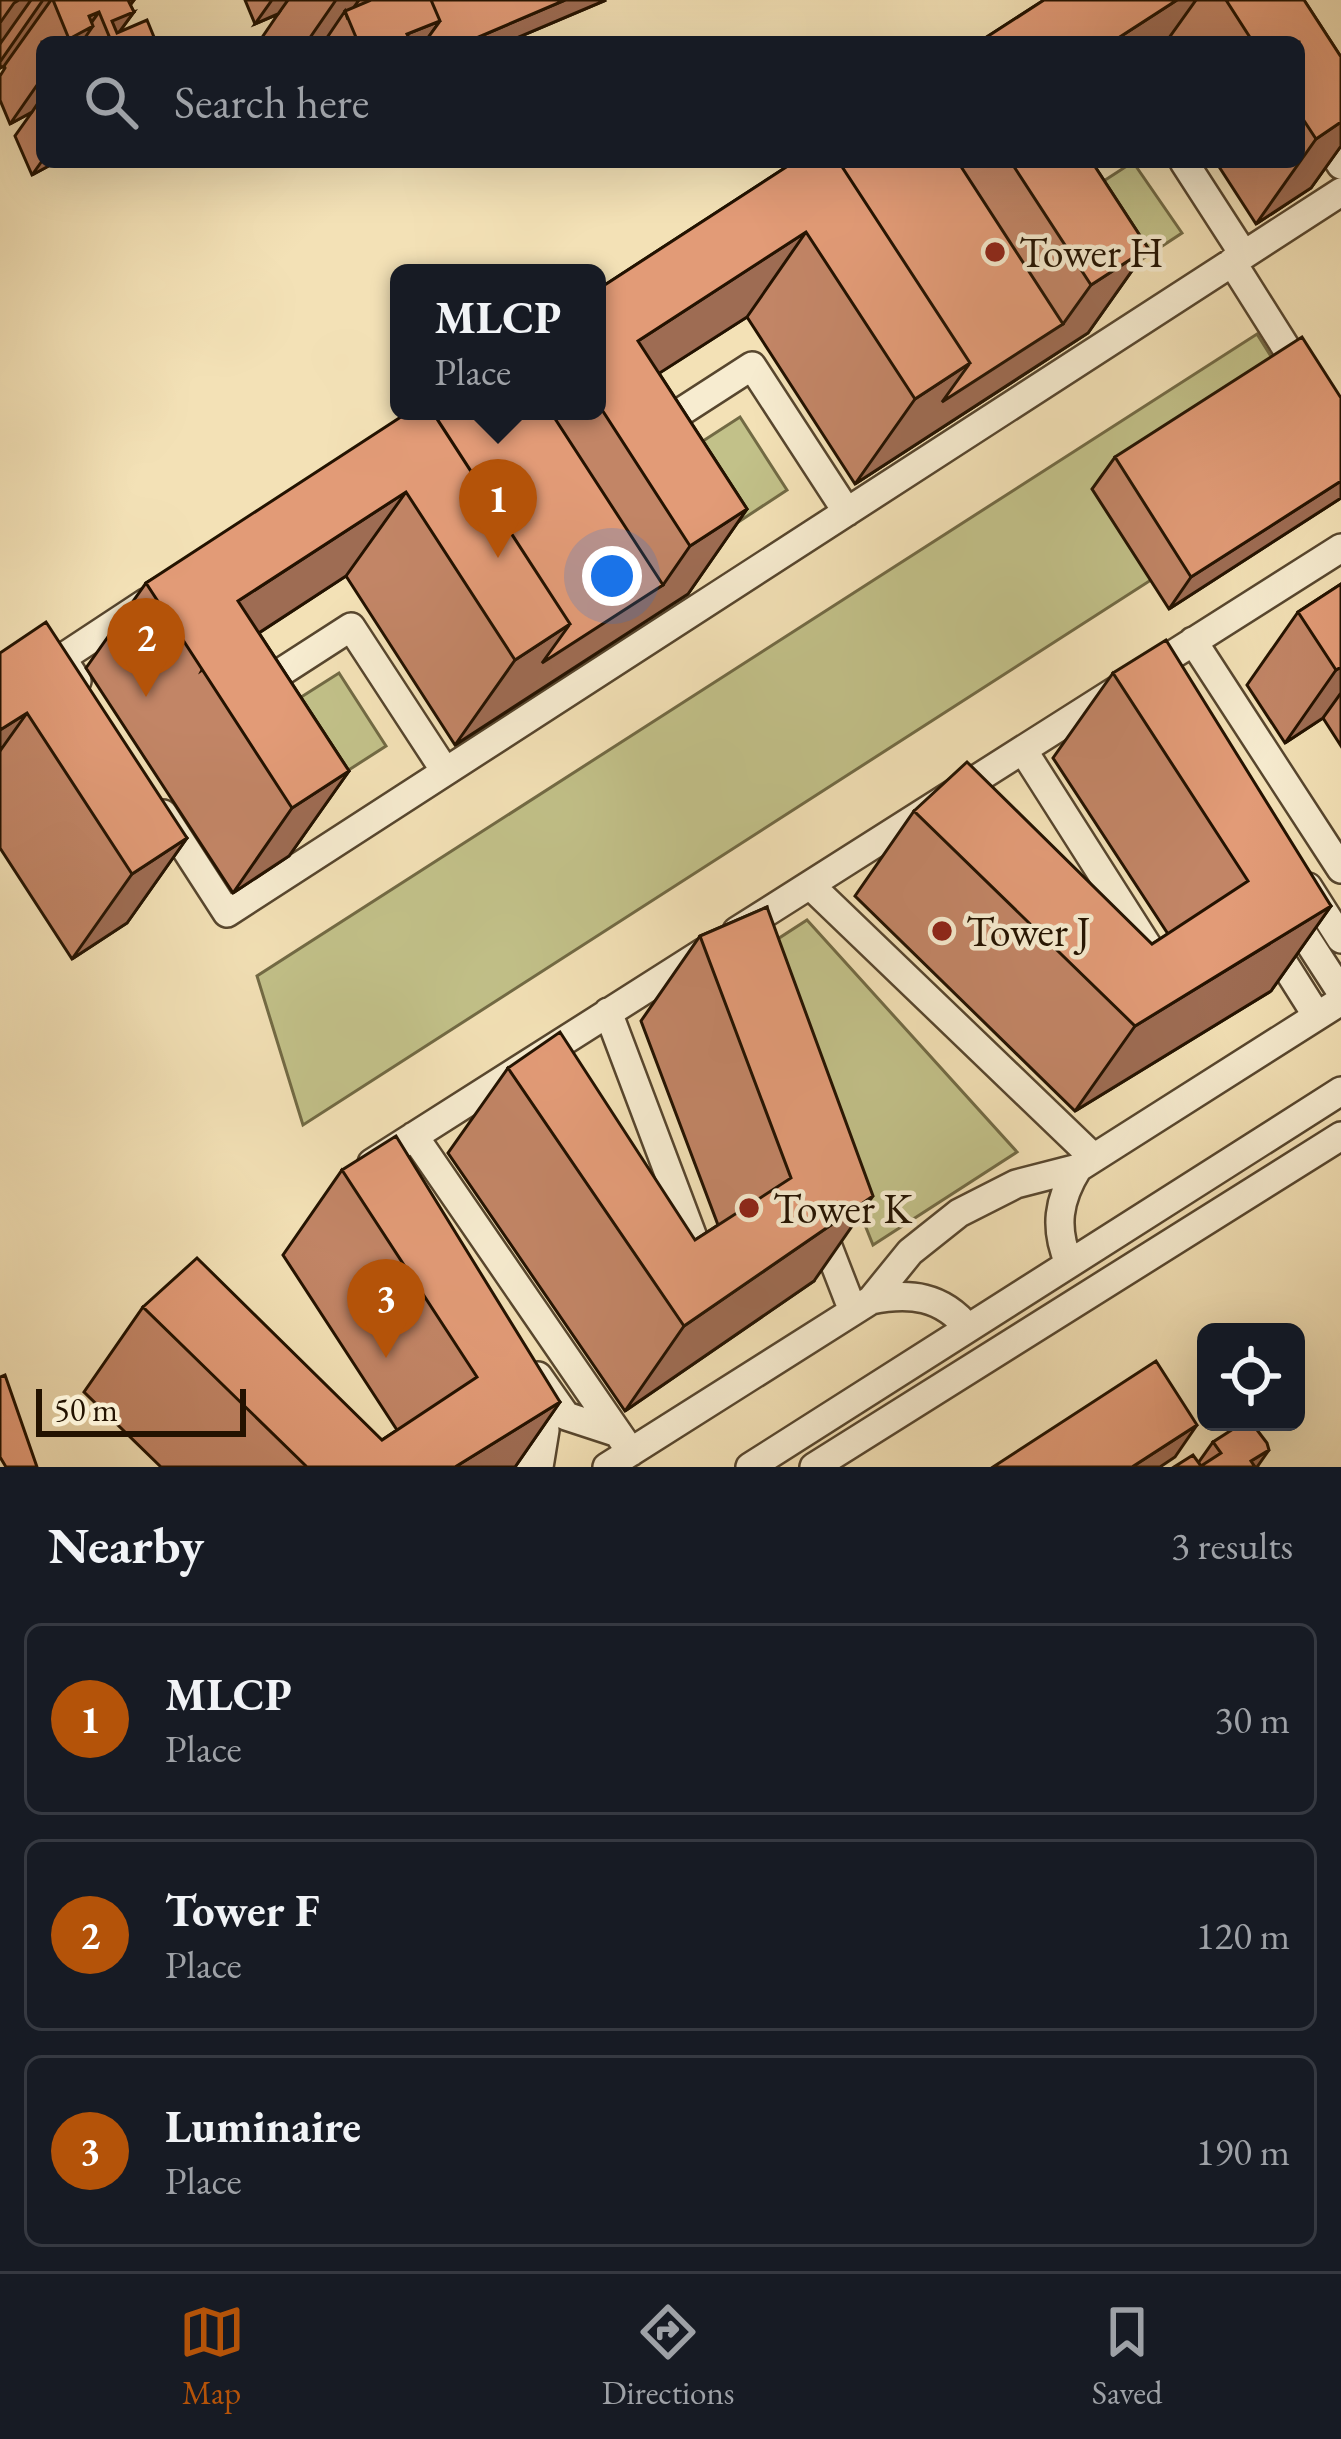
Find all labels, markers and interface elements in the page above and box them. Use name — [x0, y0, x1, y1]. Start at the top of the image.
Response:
search box — [36, 36, 1305, 168]
icon: search — [78, 69, 144, 135]
text: Search here — [174, 73, 369, 131]
place label: Tower H — [1019, 225, 1163, 280]
marker: Tower H — [982, 239, 1008, 265]
popup — [390, 264, 606, 420]
text: MLCP — [435, 288, 561, 346]
text: Place — [435, 346, 511, 397]
pin: 1 — [459, 459, 537, 558]
your location — [582, 546, 642, 606]
pin: 2 — [107, 598, 185, 697]
place label: Tower J — [966, 904, 1091, 959]
marker: Tower J — [929, 918, 955, 944]
place label: Tower K — [773, 1181, 912, 1236]
marker: Tower K — [736, 1195, 762, 1221]
pin: 3 — [347, 1259, 425, 1358]
map controls — [1197, 1323, 1305, 1431]
button: locate — [1197, 1323, 1305, 1431]
scale bar — [36, 1383, 246, 1436]
text: 50 m — [54, 1388, 118, 1431]
text: Nearby — [48, 1512, 204, 1578]
text: 3 results — [1171, 1520, 1293, 1571]
text: MLCP — [165, 1665, 292, 1723]
text: 1 — [80, 1694, 100, 1745]
text: 30 m — [1214, 1694, 1290, 1745]
text: Place — [165, 1723, 242, 1774]
text: Tower F — [165, 1881, 320, 1939]
text: 2 — [80, 1910, 100, 1961]
text: 120 m — [1196, 1910, 1290, 1961]
text: Place — [165, 1939, 242, 1990]
text: Luminaire — [165, 2097, 361, 2155]
text: 3 — [80, 2126, 100, 2177]
text: 190 m — [1196, 2126, 1290, 2177]
text: Place — [165, 2155, 242, 2206]
tab: Map — [179, 2299, 245, 2414]
tab: Directions — [602, 2299, 735, 2414]
tab: Saved — [1092, 2299, 1162, 2414]

